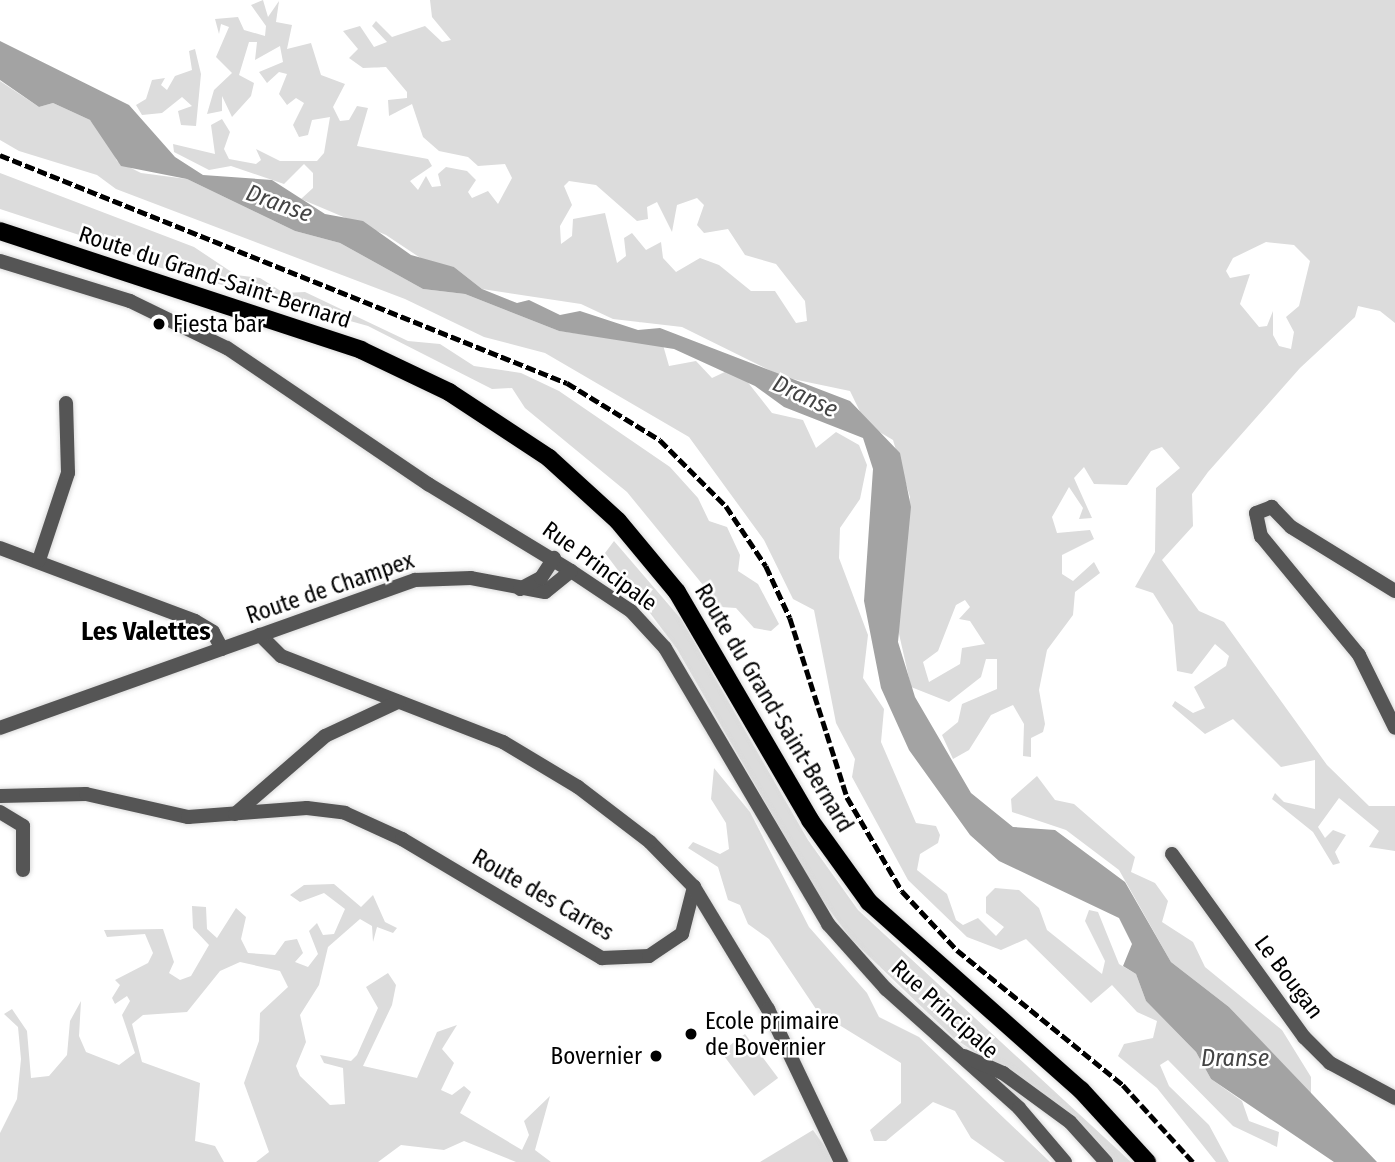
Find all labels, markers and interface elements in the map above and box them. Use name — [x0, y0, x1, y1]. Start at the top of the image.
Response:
water label: Dranse — [242, 179, 316, 229]
street label: Route du Grand-Saint-Bernard — [75, 220, 355, 334]
place label: Fiesta bar — [173, 310, 265, 338]
marker: Fiesta bar — [151, 316, 167, 332]
water label: Dranse — [768, 370, 842, 424]
street label: Rue Principale — [537, 515, 663, 617]
street label: Route de Champex — [243, 546, 417, 630]
street label: Route du Grand-Saint-Bernard — [689, 579, 859, 837]
district label: Les Valettes — [81, 616, 211, 648]
street label: Route des Carres — [467, 843, 619, 947]
street label: Le Bougan — [1249, 930, 1329, 1024]
street label: Rue Principale — [886, 954, 1004, 1064]
place label: Ecole primaire de Bovernier — [705, 1007, 839, 1061]
marker: Ecole primaire de Bovernier — [683, 1026, 699, 1042]
place label: Bovernier — [551, 1042, 642, 1070]
water label: Dranse — [1201, 1045, 1269, 1073]
marker: Bovernier — [648, 1048, 664, 1064]

